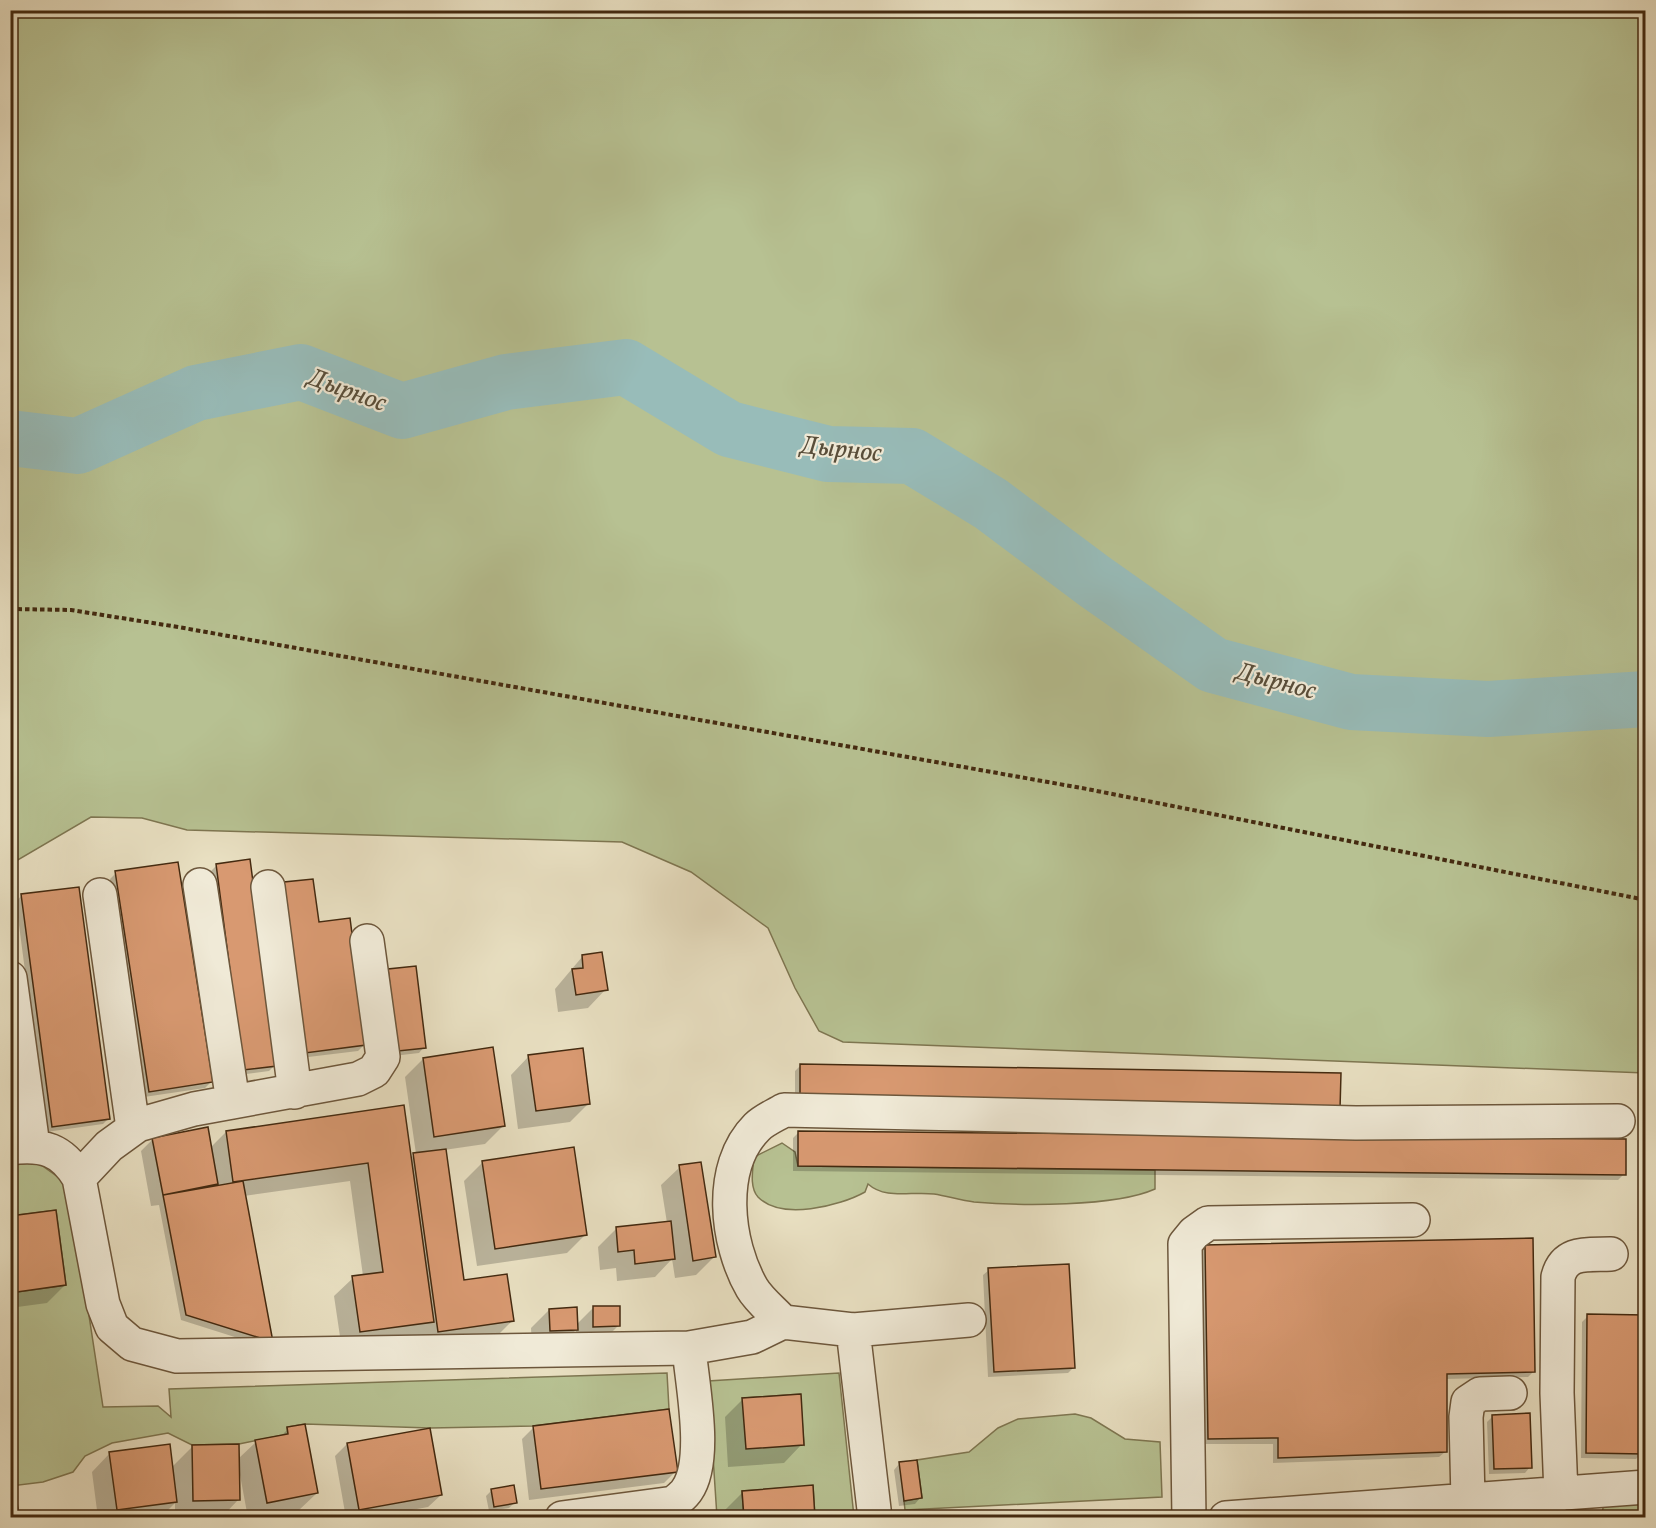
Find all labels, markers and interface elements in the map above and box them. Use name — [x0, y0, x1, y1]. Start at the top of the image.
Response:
water label: Дырнос — [301, 359, 392, 422]
water label: Дырнос — [797, 428, 884, 472]
water label: Дырнос — [1230, 654, 1321, 710]

